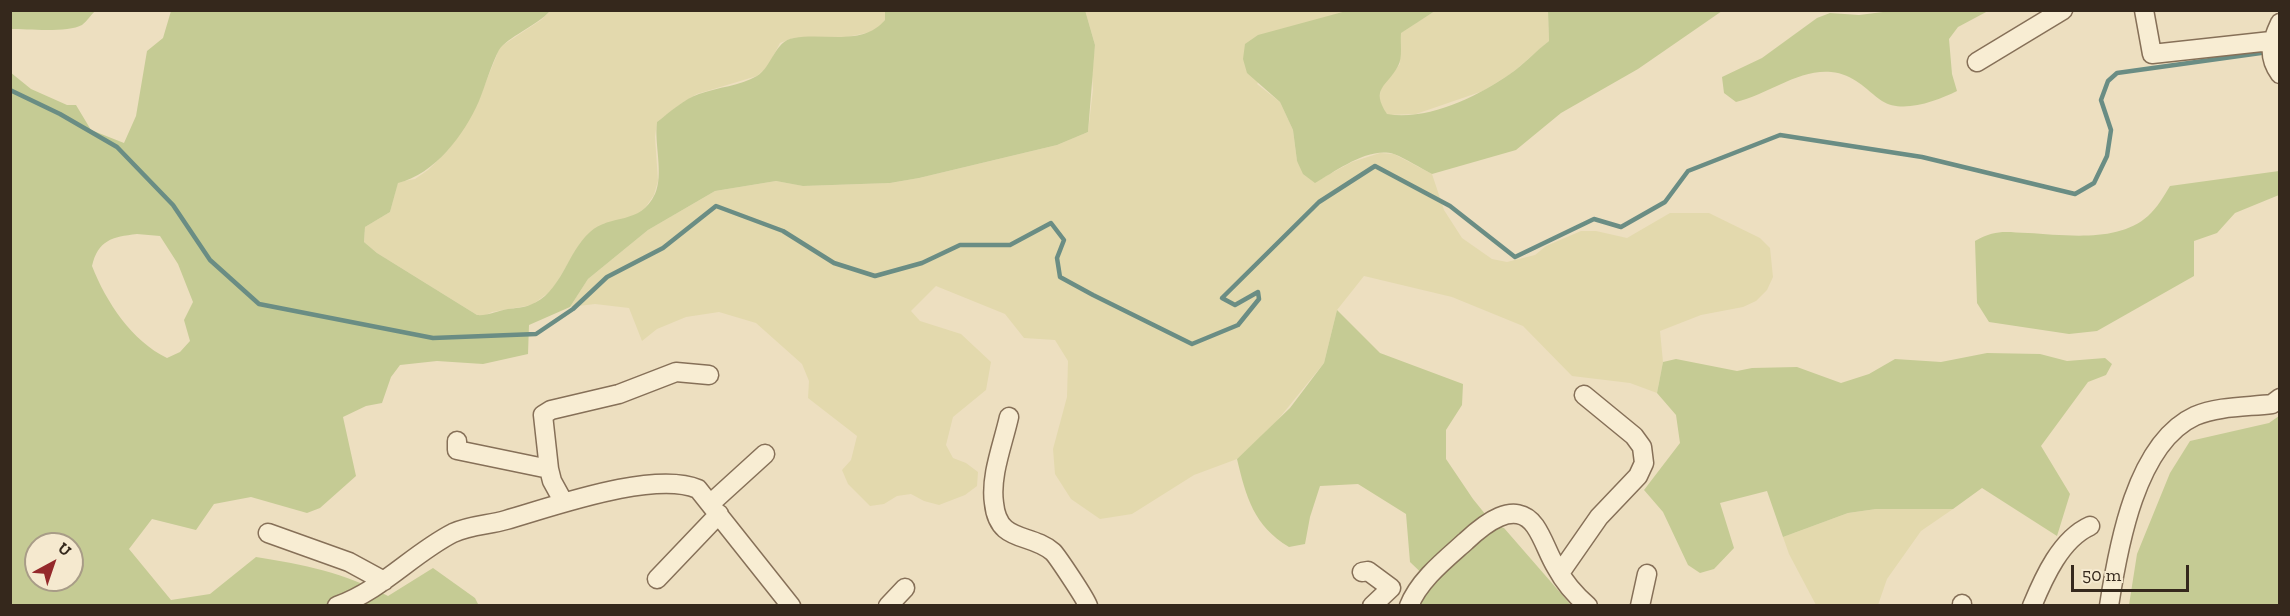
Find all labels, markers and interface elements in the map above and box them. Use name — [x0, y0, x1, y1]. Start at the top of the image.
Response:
north arrow — [24, 532, 84, 592]
text: U — [54, 538, 75, 560]
scale bar — [2074, 553, 2192, 591]
text: 50 m — [2082, 564, 2121, 586]

